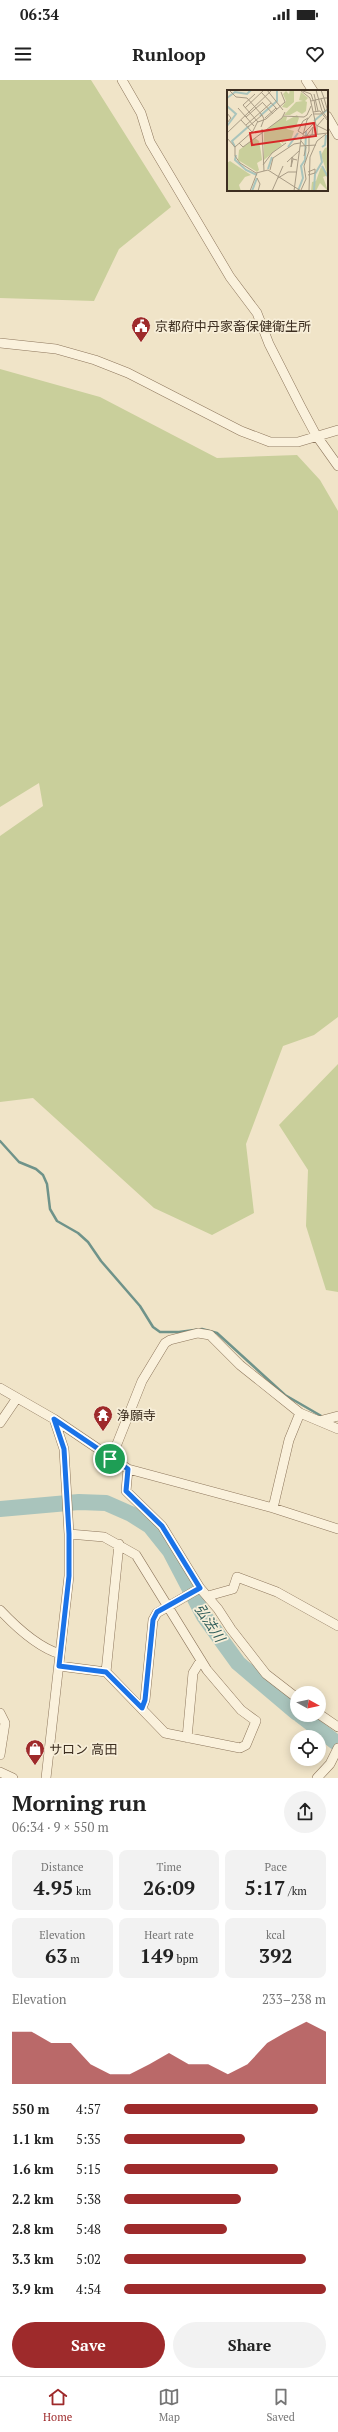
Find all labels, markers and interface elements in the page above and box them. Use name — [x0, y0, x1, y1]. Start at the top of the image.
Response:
text: 06:34 — [20, 4, 59, 24]
text: Runloop — [132, 42, 206, 66]
icon: menu — [12, 43, 34, 65]
icon: heart — [304, 43, 326, 65]
inset map — [227, 90, 328, 191]
public building icon: 京都府中丹家畜保健衛生所 — [130, 315, 152, 343]
place label: 京都府中丹家畜保健衛生所 — [155, 317, 311, 335]
temple icon: 浄願寺 — [92, 1404, 114, 1432]
place label: 浄願寺 — [117, 1406, 156, 1424]
pin — [93, 1442, 127, 1476]
icon: arrive — [99, 1448, 121, 1470]
water label: 弘法川 — [191, 1600, 231, 1647]
north arrow — [290, 1686, 326, 1722]
map controls — [290, 1686, 326, 1766]
button: locate — [290, 1730, 326, 1766]
shop icon: サロン 高田 — [24, 1738, 46, 1766]
place label: サロン 高田 — [49, 1740, 117, 1758]
text: Morning run — [12, 1788, 146, 1817]
button: share — [284, 1791, 326, 1833]
text: 06:34 · 9 × 550 m — [12, 1818, 109, 1836]
text: Distance — [41, 1860, 84, 1874]
text: Time — [156, 1860, 182, 1874]
text: Pace — [264, 1860, 287, 1874]
text: 4.95 — [33, 1874, 73, 1901]
text: 26:09 — [143, 1874, 195, 1901]
text: 5:17 — [244, 1874, 285, 1901]
text: km — [73, 1884, 91, 1898]
text: /km — [285, 1884, 307, 1898]
text: Elevation — [39, 1928, 85, 1942]
text: Heart rate — [144, 1928, 194, 1942]
text: kcal — [266, 1928, 285, 1942]
text: 63 — [45, 1942, 68, 1969]
text: 149 — [140, 1942, 174, 1969]
text: 392 — [259, 1942, 293, 1969]
text: m — [68, 1952, 80, 1966]
text: bpm — [174, 1952, 198, 1966]
text: Elevation — [12, 1990, 67, 2008]
text: 233–238 m — [262, 1990, 326, 2008]
text: 550 m — [12, 2100, 50, 2118]
text: 4:57 — [76, 2100, 101, 2118]
text: 1.1 km — [12, 2130, 54, 2148]
text: 5:35 — [76, 2130, 101, 2148]
text: 1.6 km — [12, 2160, 54, 2178]
text: 5:15 — [76, 2160, 101, 2178]
text: 2.2 km — [12, 2190, 54, 2208]
text: 5:38 — [76, 2190, 101, 2208]
text: 2.8 km — [12, 2220, 54, 2238]
text: 5:48 — [76, 2220, 101, 2238]
text: 3.3 km — [12, 2250, 54, 2268]
text: 5:02 — [76, 2250, 101, 2268]
text: 3.9 km — [12, 2280, 54, 2298]
text: 4:54 — [76, 2280, 101, 2298]
button: Save — [12, 2322, 165, 2368]
button: Share — [173, 2322, 326, 2368]
tab: Home — [43, 2386, 72, 2424]
tab: Map — [158, 2386, 180, 2424]
tab: Saved — [266, 2386, 295, 2424]

